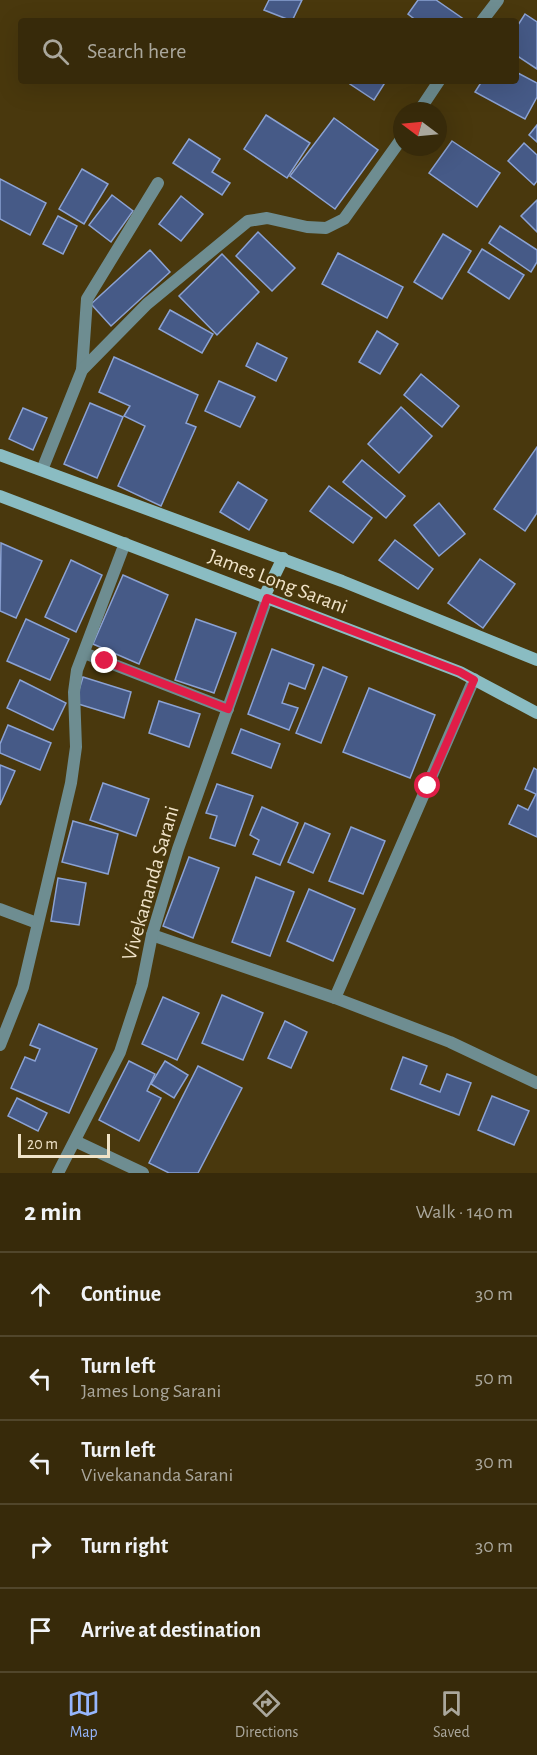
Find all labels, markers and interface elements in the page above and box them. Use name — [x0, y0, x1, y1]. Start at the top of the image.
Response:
search box — [18, 18, 519, 84]
icon: search — [39, 35, 72, 68]
text: Search here — [87, 40, 186, 62]
north arrow — [393, 102, 447, 156]
street label: James Long Sarani — [205, 545, 350, 618]
route end — [91, 647, 117, 673]
route start — [414, 772, 440, 798]
street label: Vivekananda Sarani — [118, 803, 183, 963]
scale bar — [18, 1131, 110, 1158]
text: 20 m — [27, 1136, 58, 1152]
text: 2 min — [24, 1199, 82, 1225]
text: Walk · 140 m — [415, 1202, 513, 1222]
icon: ahead — [24, 1278, 57, 1311]
text: Continue — [81, 1283, 161, 1305]
text: 30 m — [475, 1284, 513, 1304]
text: Turn left — [81, 1355, 155, 1377]
icon: left — [24, 1362, 57, 1395]
text: 50 m — [475, 1368, 513, 1388]
text: James Long Sarani — [81, 1381, 221, 1401]
text: Turn left — [81, 1439, 155, 1461]
icon: left — [24, 1446, 57, 1479]
text: 30 m — [475, 1452, 513, 1472]
text: Vivekananda Sarani — [81, 1465, 233, 1485]
icon: right — [24, 1530, 57, 1563]
text: Turn right — [81, 1535, 168, 1557]
text: 30 m — [475, 1536, 513, 1556]
icon: arrive — [24, 1614, 57, 1647]
text: Arrive at destination — [81, 1619, 261, 1641]
tab: Map — [67, 1687, 100, 1742]
tab: Directions — [235, 1687, 299, 1742]
tab: Saved — [433, 1687, 470, 1742]

